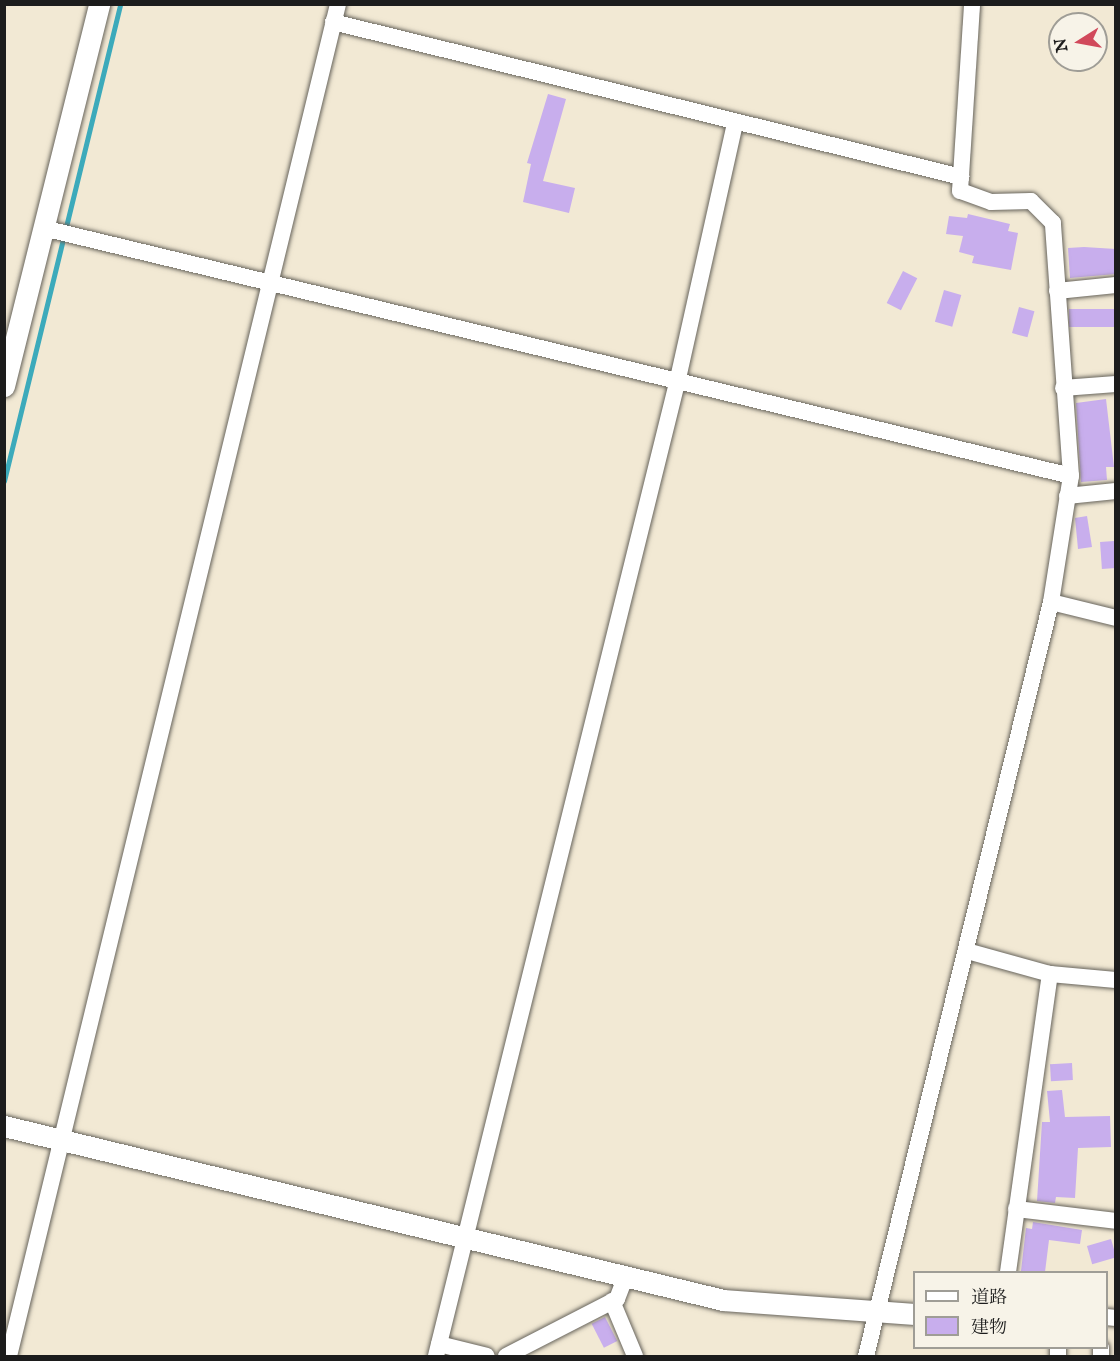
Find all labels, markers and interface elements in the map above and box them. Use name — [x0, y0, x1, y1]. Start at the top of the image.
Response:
north arrow — [1048, 12, 1108, 72]
text: N — [1051, 36, 1073, 54]
legend — [913, 1271, 1108, 1349]
text: 道路 — [971, 1287, 1007, 1310]
text: 建物 — [971, 1317, 1007, 1340]

